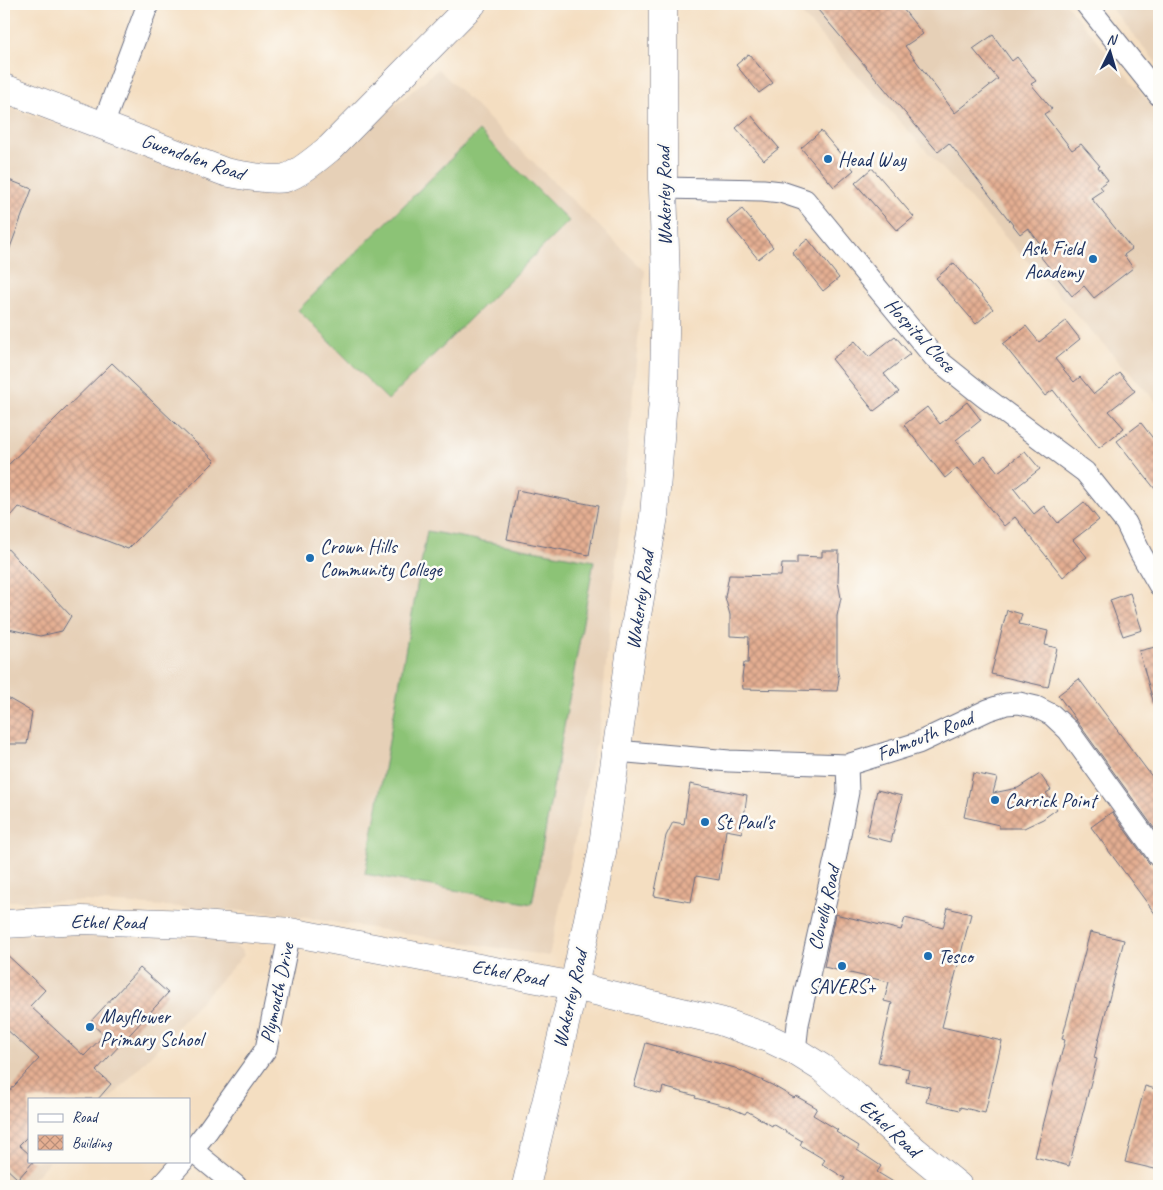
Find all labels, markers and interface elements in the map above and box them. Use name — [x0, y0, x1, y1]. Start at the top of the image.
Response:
north arrow — [1086, 28, 1136, 78]
text: N — [1106, 31, 1118, 49]
street label: Gwendolen Road — [138, 128, 251, 187]
street label: Wakerley Road — [651, 143, 677, 246]
place label: Head Way — [838, 147, 907, 172]
marker: Head Way — [822, 153, 834, 165]
place label: Ash Field Academy — [1022, 236, 1086, 284]
marker: Ash Field Academy — [1087, 253, 1099, 265]
street label: Hospital Close — [879, 293, 962, 379]
place label: Crown Hills Community College — [320, 534, 443, 582]
street label: Wakerley Road — [620, 546, 661, 651]
marker: Crown Hills Community College — [304, 552, 316, 564]
street label: Falmouth Road — [873, 704, 980, 767]
place label: Carrick Point — [1005, 788, 1099, 813]
marker: Carrick Point — [989, 794, 1001, 806]
place label: St Paul's — [715, 810, 776, 835]
marker: St Paul's — [699, 816, 711, 828]
street label: Clovelly Road — [802, 860, 847, 953]
street label: Ethel Road — [70, 909, 149, 935]
street label: Plymouth Drive — [254, 939, 300, 1045]
place label: Tesco — [938, 944, 975, 969]
street label: Wakerley Road — [547, 945, 594, 1050]
marker: Tesco — [922, 950, 934, 962]
street label: Ethel Road — [470, 954, 551, 993]
marker: SAVERS+ — [836, 960, 848, 972]
place label: SAVERS+ — [808, 974, 877, 999]
place label: Mayflower Primary School — [100, 1004, 206, 1052]
marker: Mayflower Primary School — [84, 1021, 96, 1033]
street label: Ethel Road — [854, 1093, 928, 1165]
legend — [28, 1098, 190, 1162]
text: Road — [72, 1108, 99, 1127]
text: Building — [72, 1134, 112, 1153]

